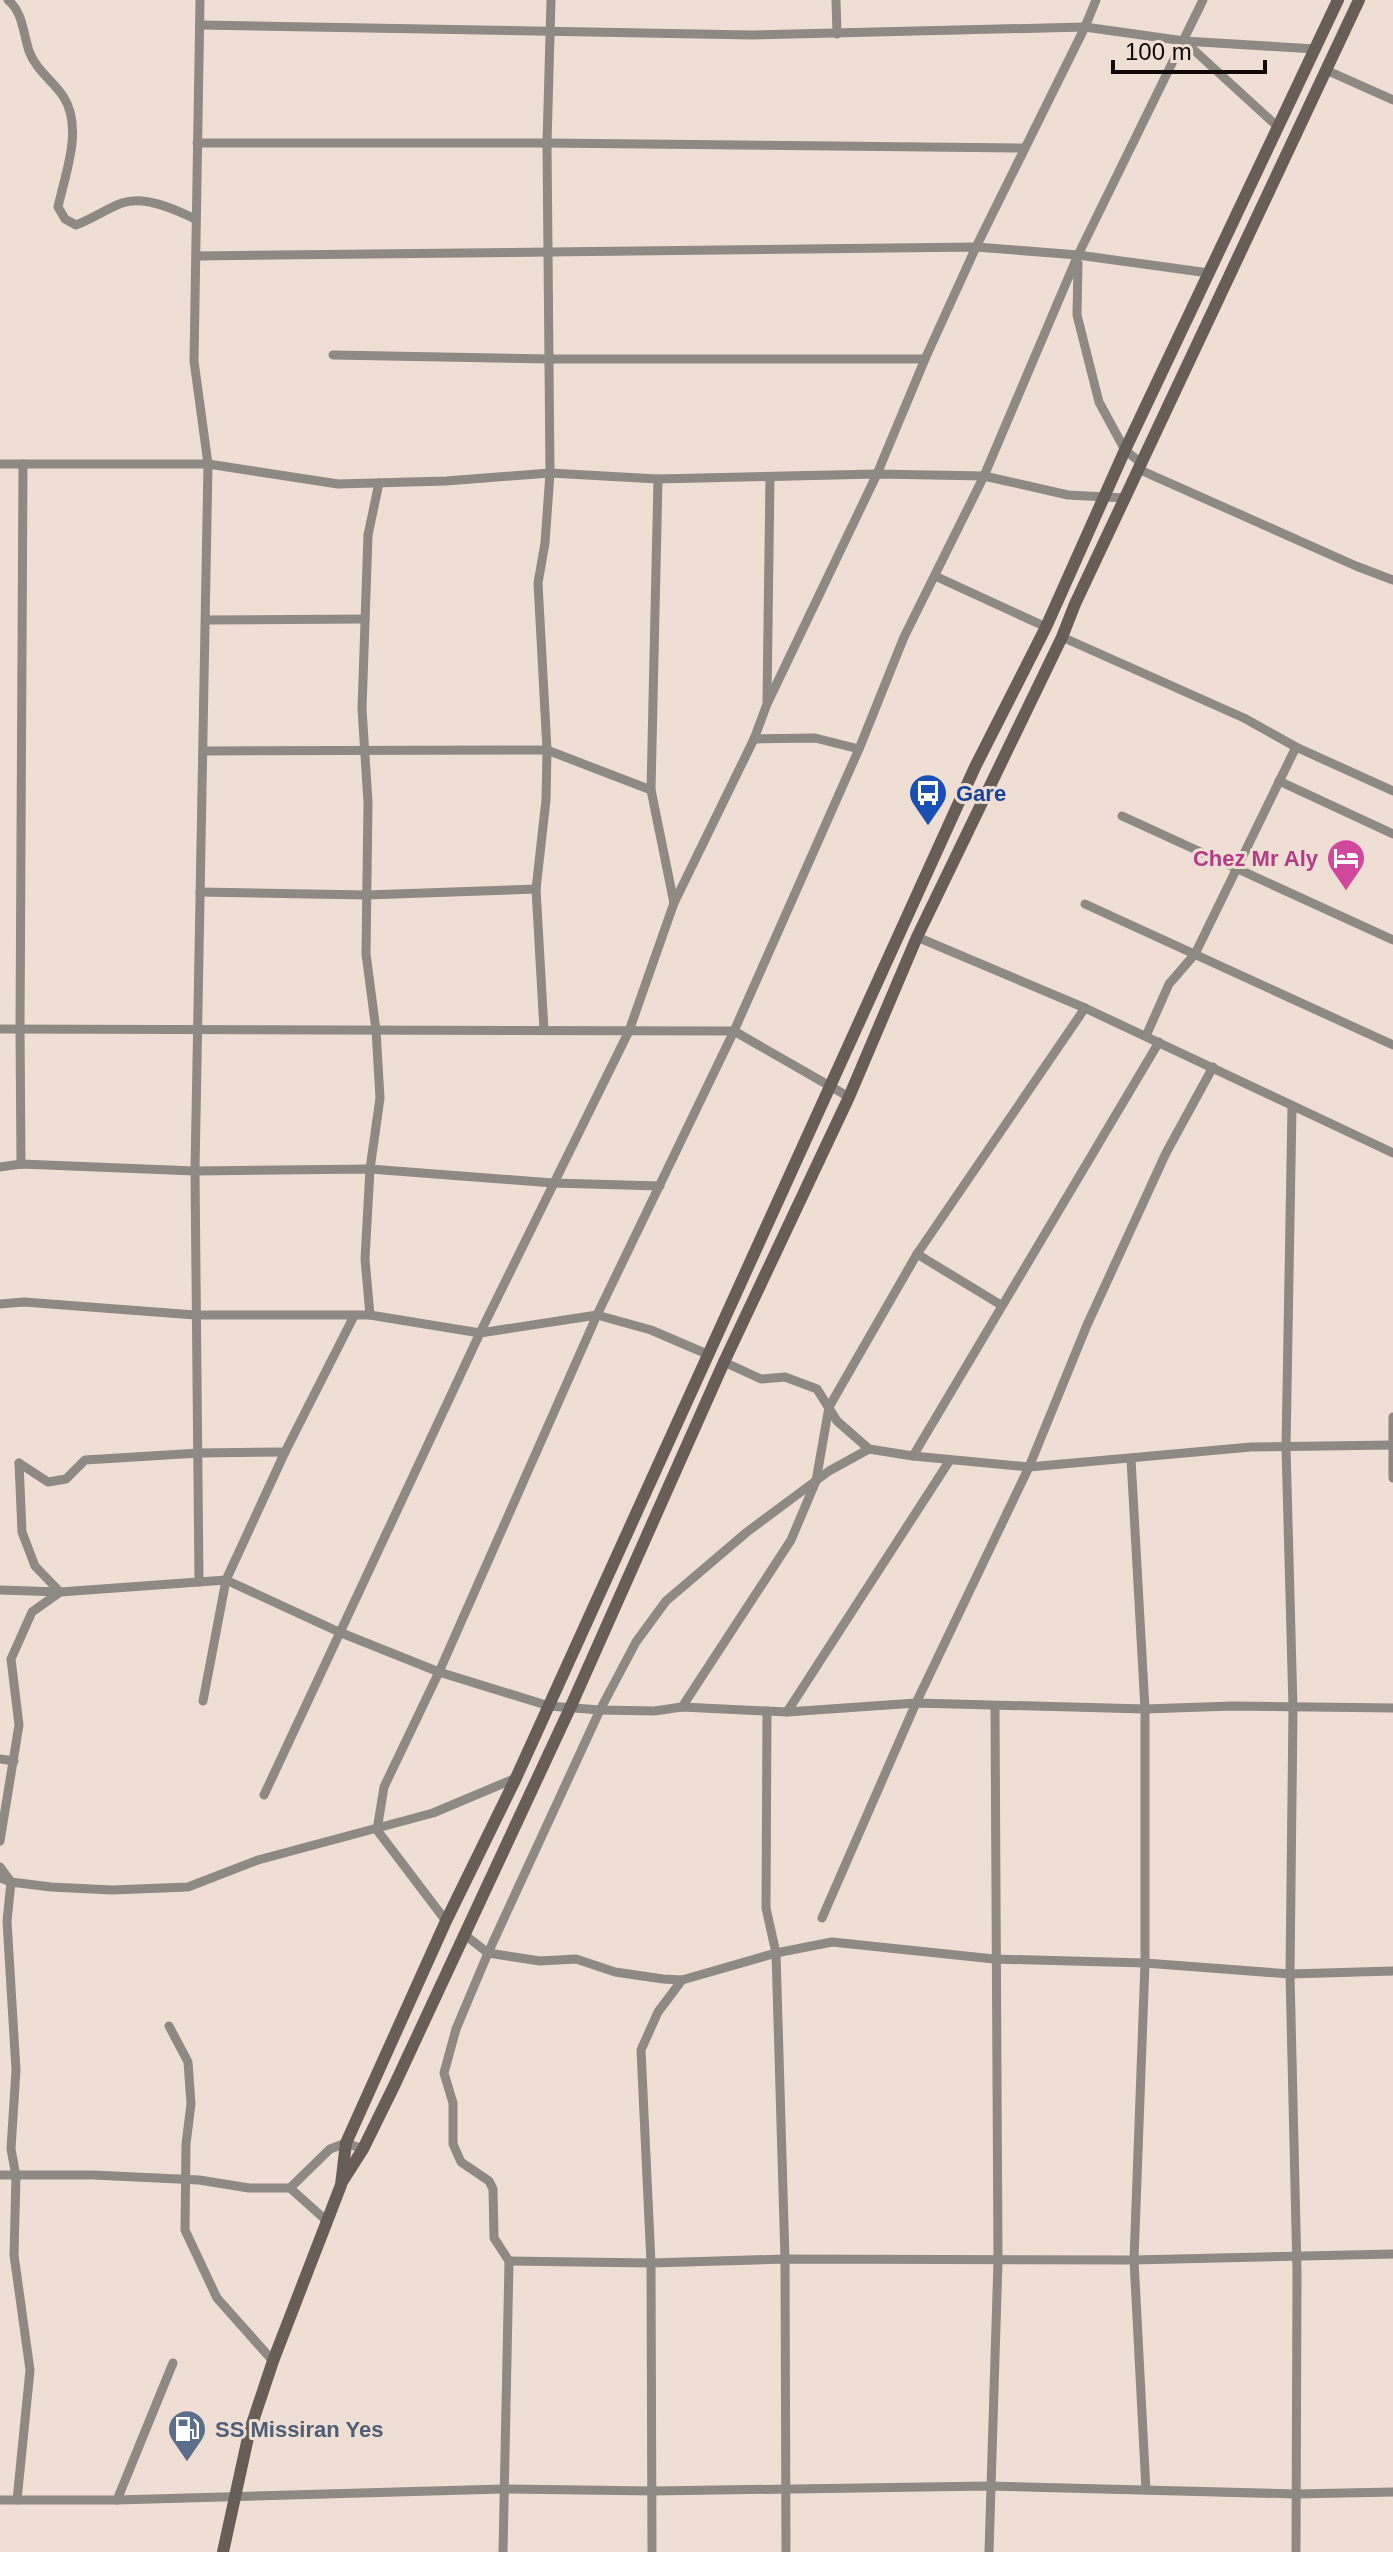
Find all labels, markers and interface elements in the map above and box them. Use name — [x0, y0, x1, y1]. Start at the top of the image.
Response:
scale bar — [1113, 24, 1265, 74]
text: 100 m — [1125, 38, 1192, 65]
bus stop icon: Gare — [907, 772, 949, 827]
place label: Gare — [956, 781, 1006, 806]
hotel icon: Chez Mr Aly — [1325, 837, 1367, 892]
place label: Chez Mr Aly — [1193, 846, 1319, 871]
fuel station icon: SS Missiran Yes — [166, 2408, 208, 2463]
place label: SS Missiran Yes — [215, 2417, 383, 2442]

